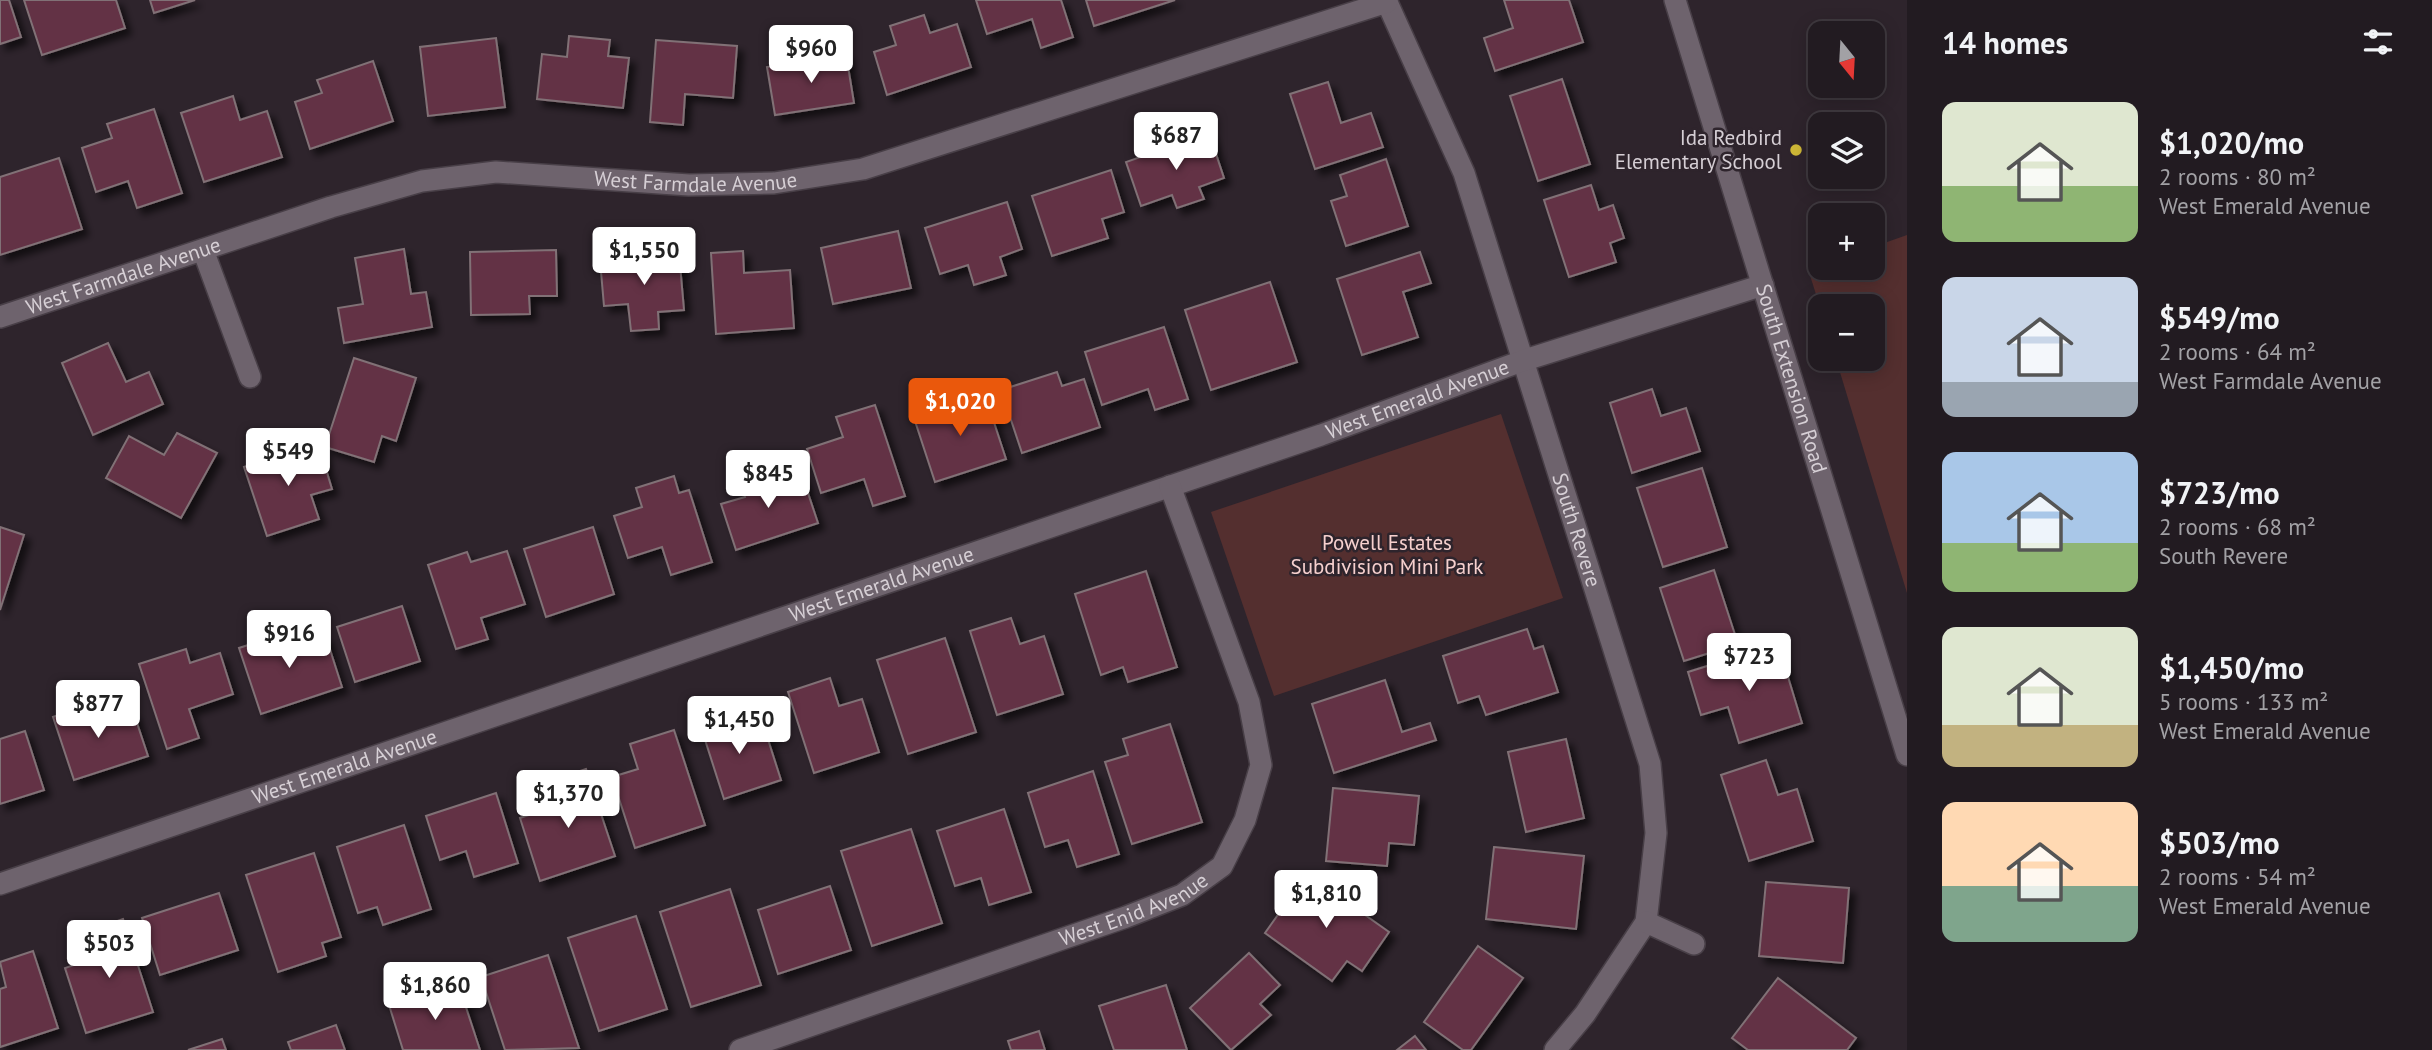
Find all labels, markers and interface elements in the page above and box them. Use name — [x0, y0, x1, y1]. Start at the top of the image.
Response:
north arrow — [1808, 21, 1885, 98]
map controls — [1808, 21, 1885, 371]
text: 14 homes — [1942, 23, 2068, 62]
icon: filters — [2359, 23, 2397, 61]
pin: $960 — [770, 25, 852, 85]
text: $960 — [785, 33, 837, 62]
button: layers — [1808, 112, 1885, 189]
pin: $687 — [1135, 113, 1217, 172]
text: $687 — [1150, 120, 1202, 149]
text: $1,020/mo — [2159, 123, 2304, 162]
place label: Ida Redbird Elementary School — [1615, 124, 1782, 175]
icon: home — [1998, 130, 2082, 214]
marker: Ida Redbird Elementary School — [1788, 142, 1804, 158]
text: 2 rooms · 80 m² — [2159, 162, 2316, 191]
street label: West Farmdale Avenue — [593, 165, 799, 198]
text: West Emerald Avenue — [2159, 191, 2371, 220]
button: + — [1808, 203, 1885, 280]
pin: $1,550 — [587, 228, 701, 287]
street label: West Farmdale Avenue — [22, 231, 224, 320]
text: $1,550 — [608, 235, 680, 264]
street label: South Extension Road — [1750, 281, 1834, 476]
button: − — [1808, 294, 1885, 371]
text: $549/mo — [2159, 298, 2280, 337]
icon: home — [1998, 305, 2082, 389]
text: 2 rooms · 64 m² — [2159, 337, 2316, 366]
street label: West Emerald Avenue — [1322, 353, 1513, 445]
text: West Farmdale Avenue — [2159, 366, 2382, 395]
pin: $1,020 — [903, 378, 1017, 438]
text: $1,020 — [924, 386, 996, 415]
pin: $549 — [247, 428, 329, 488]
text: $549 — [262, 436, 314, 465]
pin: $845 — [727, 450, 809, 510]
text: $845 — [742, 458, 794, 487]
street label: South Revere — [1546, 469, 1607, 590]
text: $723/mo — [2159, 473, 2280, 512]
icon: home — [1998, 480, 2082, 564]
text: 2 rooms · 68 m² — [2159, 512, 2316, 541]
park label: Powell Estates Subdivision Mini Park — [1291, 529, 1483, 580]
street label: West Emerald Avenue — [785, 540, 977, 628]
text: South Revere — [2159, 541, 2288, 570]
pin: $916 — [248, 610, 330, 670]
text: $916 — [263, 618, 315, 647]
pin: $723 — [1708, 634, 1790, 693]
text: $723 — [1723, 641, 1775, 670]
text: $1,450/mo — [2159, 648, 2304, 687]
icon: home — [1998, 655, 2082, 739]
pin: $877 — [57, 680, 139, 740]
text: 5 rooms · 133 m² — [2159, 687, 2328, 716]
text: $877 — [72, 688, 124, 717]
pin: $1,450 — [682, 696, 796, 756]
text: $1,450 — [703, 704, 775, 733]
text: West Emerald Avenue — [2159, 716, 2371, 745]
street label: West Emerald Avenue — [249, 722, 440, 810]
pin: $1,370 — [511, 770, 625, 830]
text: $1,370 — [532, 778, 604, 807]
text: $503/mo — [2159, 823, 2280, 862]
icon: home — [1998, 830, 2082, 914]
text: 2 rooms · 54 m² — [2159, 862, 2316, 891]
street label: West Enid Avenue — [1055, 867, 1213, 952]
pin: $1,810 — [1269, 870, 1383, 930]
text: $1,810 — [1290, 878, 1362, 907]
text: West Emerald Avenue — [2159, 891, 2371, 920]
pin: $503 — [68, 920, 150, 980]
text: $503 — [83, 928, 135, 957]
pin: $1,860 — [378, 962, 492, 1022]
text: $1,860 — [399, 970, 471, 999]

